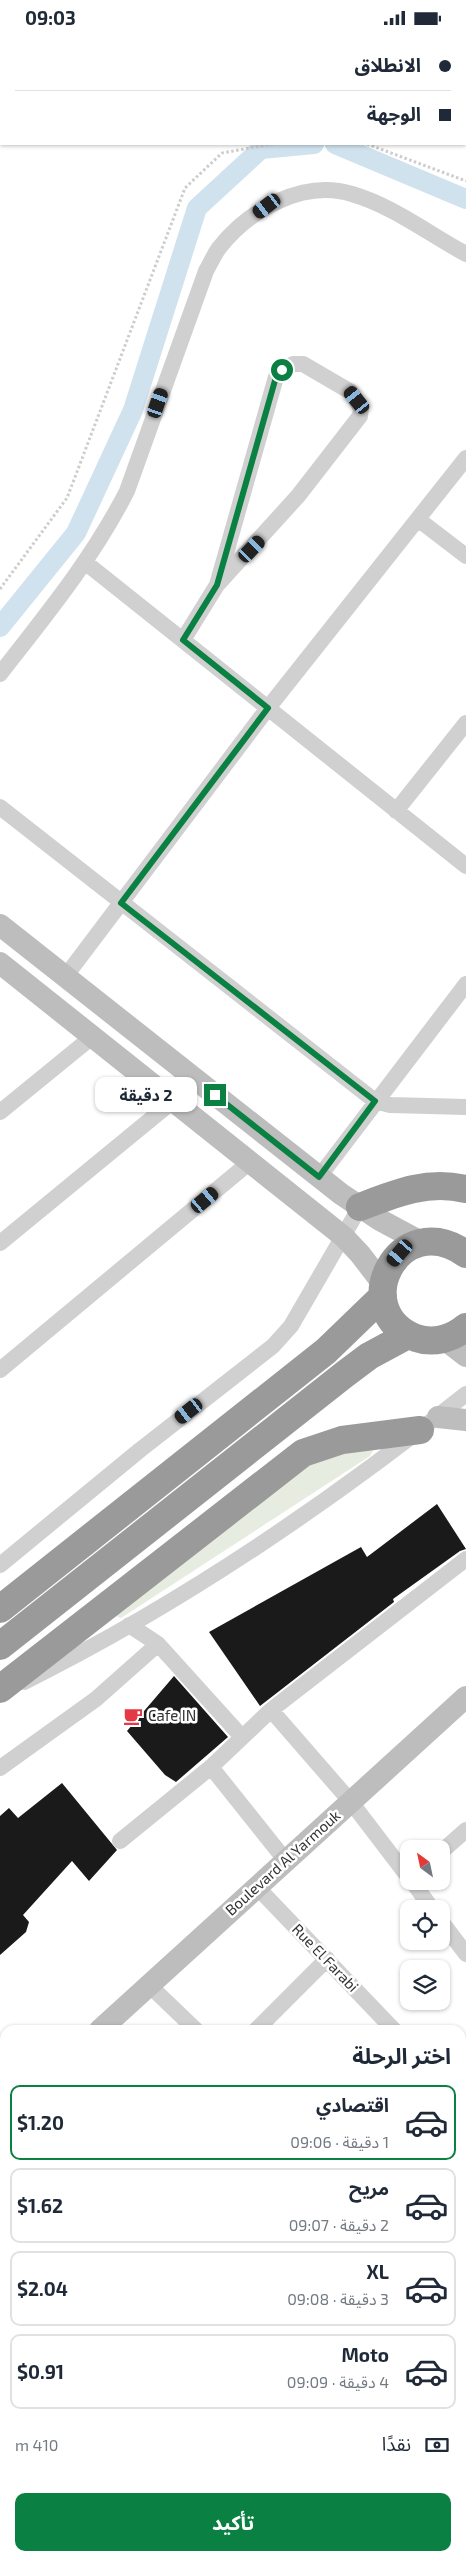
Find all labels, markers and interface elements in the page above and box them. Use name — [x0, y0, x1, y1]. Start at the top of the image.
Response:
text: 09:03 — [25, 6, 76, 29]
text: الانطلاق — [355, 53, 421, 76]
text: الوجهة — [367, 102, 421, 125]
car — [250, 191, 283, 221]
route start — [271, 359, 293, 381]
car — [341, 384, 372, 416]
car — [146, 386, 169, 420]
car — [236, 533, 267, 565]
callout: 2 دقيقة — [95, 1077, 198, 1113]
route end — [204, 1084, 226, 1106]
text: 2 دقيقة — [119, 1085, 173, 1104]
car — [188, 1185, 221, 1215]
car — [384, 1237, 415, 1269]
car — [172, 1396, 205, 1426]
cafe icon: Cafe IN — [122, 1705, 144, 1727]
place label: Cafe IN — [148, 1706, 196, 1724]
street label: Boulevard Al Yarmouk — [221, 1806, 344, 1919]
north arrow — [400, 1840, 450, 1890]
map controls — [400, 1840, 450, 2010]
button: locate — [400, 1900, 450, 1950]
street label: Rue El Farabi — [289, 1920, 363, 1995]
button: layers — [400, 1960, 450, 2010]
text: اختر الرحلة — [352, 2042, 451, 2068]
text: اقتصادي — [316, 2093, 389, 2116]
icon: car — [404, 2100, 449, 2145]
text: $1.20 — [17, 2111, 64, 2134]
text: 1 دقيقة · 09:06 — [290, 2132, 389, 2151]
text: مريح — [349, 2176, 389, 2199]
icon: car — [404, 2183, 449, 2228]
text: $1.62 — [17, 2194, 63, 2217]
text: 2 دقيقة · 09:07 — [289, 2215, 389, 2234]
text: XL — [367, 2260, 389, 2283]
icon: car — [404, 2266, 449, 2311]
text: $2.04 — [17, 2277, 68, 2300]
text: 3 دقيقة · 09:08 — [287, 2289, 389, 2308]
text: Moto — [341, 2343, 389, 2366]
icon: car — [404, 2349, 449, 2394]
text: $0.91 — [17, 2360, 64, 2383]
text: 4 دقيقة · 09:09 — [287, 2372, 389, 2391]
icon: cash — [423, 2431, 451, 2459]
text: نقدًا — [382, 2432, 411, 2455]
text: 410 m — [15, 2435, 58, 2454]
button: تأكيد — [15, 2493, 451, 2551]

